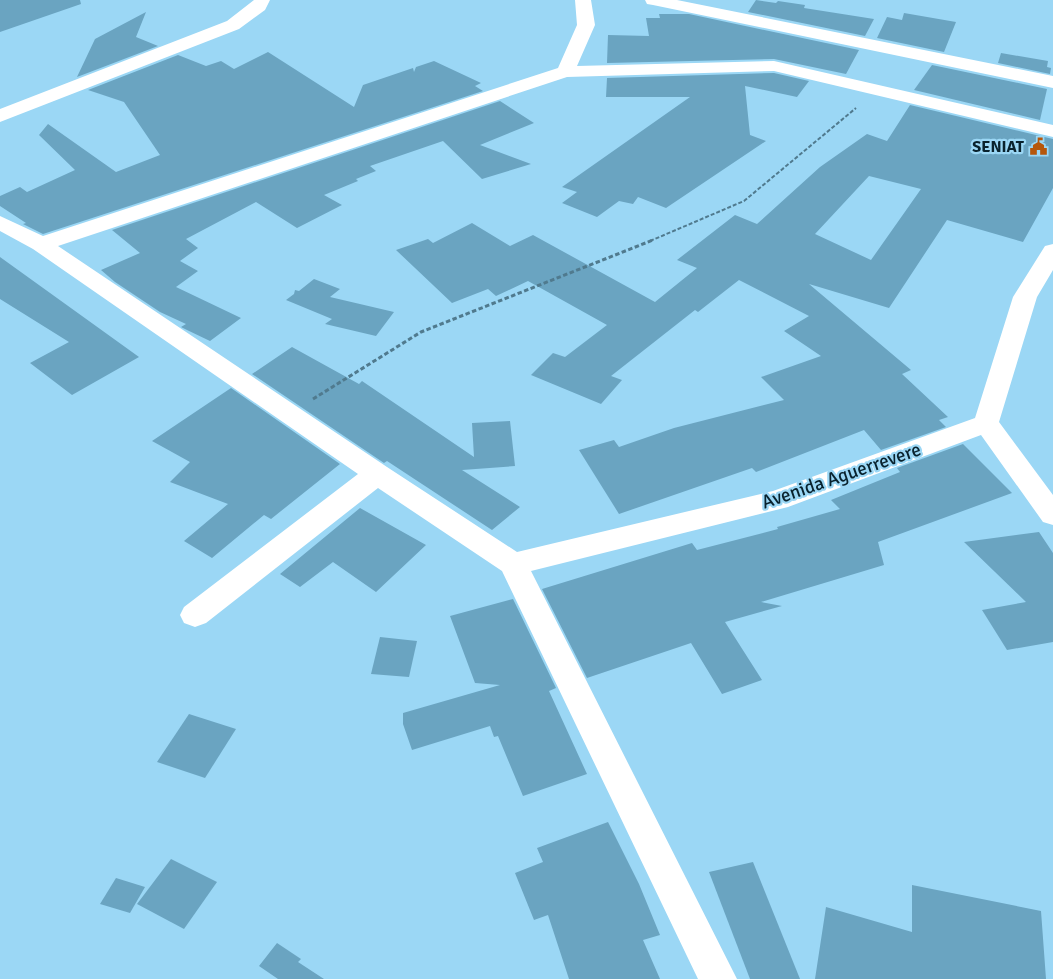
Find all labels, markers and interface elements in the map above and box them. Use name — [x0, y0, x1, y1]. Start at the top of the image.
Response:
public building icon: SENIAT — [1028, 136, 1048, 156]
place label: SENIAT — [972, 137, 1025, 157]
street label: Avenida Aguerrevere — [758, 437, 924, 514]

